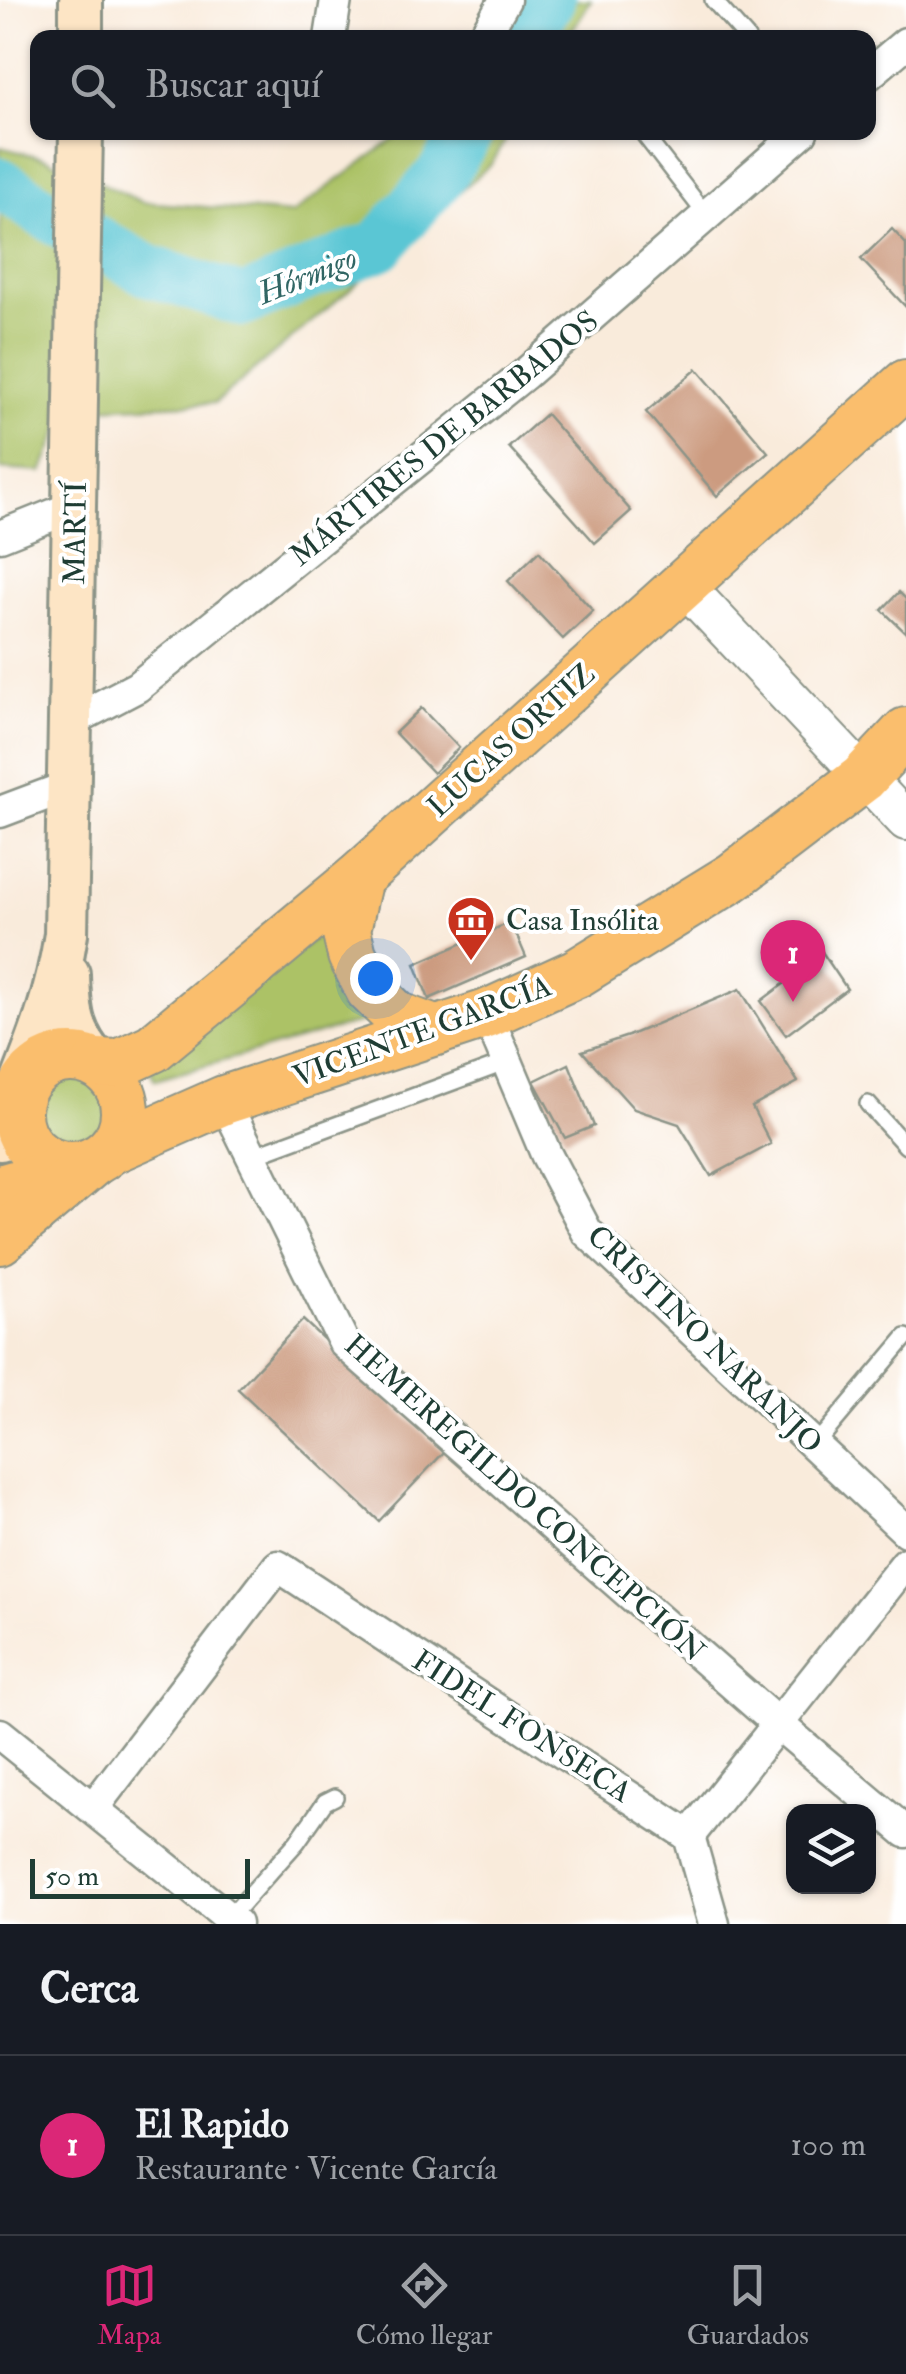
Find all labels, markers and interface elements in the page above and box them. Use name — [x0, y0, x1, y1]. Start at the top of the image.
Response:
search box — [30, 30, 876, 140]
icon: search — [65, 58, 120, 113]
text: Buscar aquí — [145, 61, 321, 109]
water label: Hórmigo — [250, 238, 363, 315]
street label: MÁRTIRES DE BARBADOS — [283, 303, 606, 574]
street label: MARTÍ — [56, 479, 95, 585]
street label: LUCAS ORTIZ — [420, 656, 603, 825]
museum icon: Casa Insólita — [445, 894, 497, 962]
place label: Casa Insólita — [506, 902, 659, 939]
pin: 1 — [760, 920, 826, 1002]
your location — [350, 953, 401, 1004]
street label: VICENTE GARCÍA — [288, 968, 556, 1095]
street label: CRISTINO NARANJO — [579, 1217, 830, 1461]
street label: HEMEREGILDO CONCEPCIÓN — [337, 1326, 713, 1670]
street label: FIDEL FONSECA — [405, 1642, 638, 1811]
map controls — [786, 1804, 876, 1894]
button: layers — [786, 1804, 876, 1894]
scale bar — [30, 1854, 250, 1898]
text: 50 m — [45, 1859, 99, 1894]
text: Cerca — [40, 1963, 138, 2015]
text: El Rapido — [135, 2101, 289, 2149]
text: 1 — [67, 2125, 78, 2165]
text: 100 m — [790, 2125, 866, 2165]
text: Restaurante · Vicente García — [135, 2149, 497, 2189]
tab: Mapa — [97, 2258, 161, 2353]
tab: Cómo llegar — [356, 2258, 492, 2353]
tab: Guardados — [687, 2258, 809, 2353]

